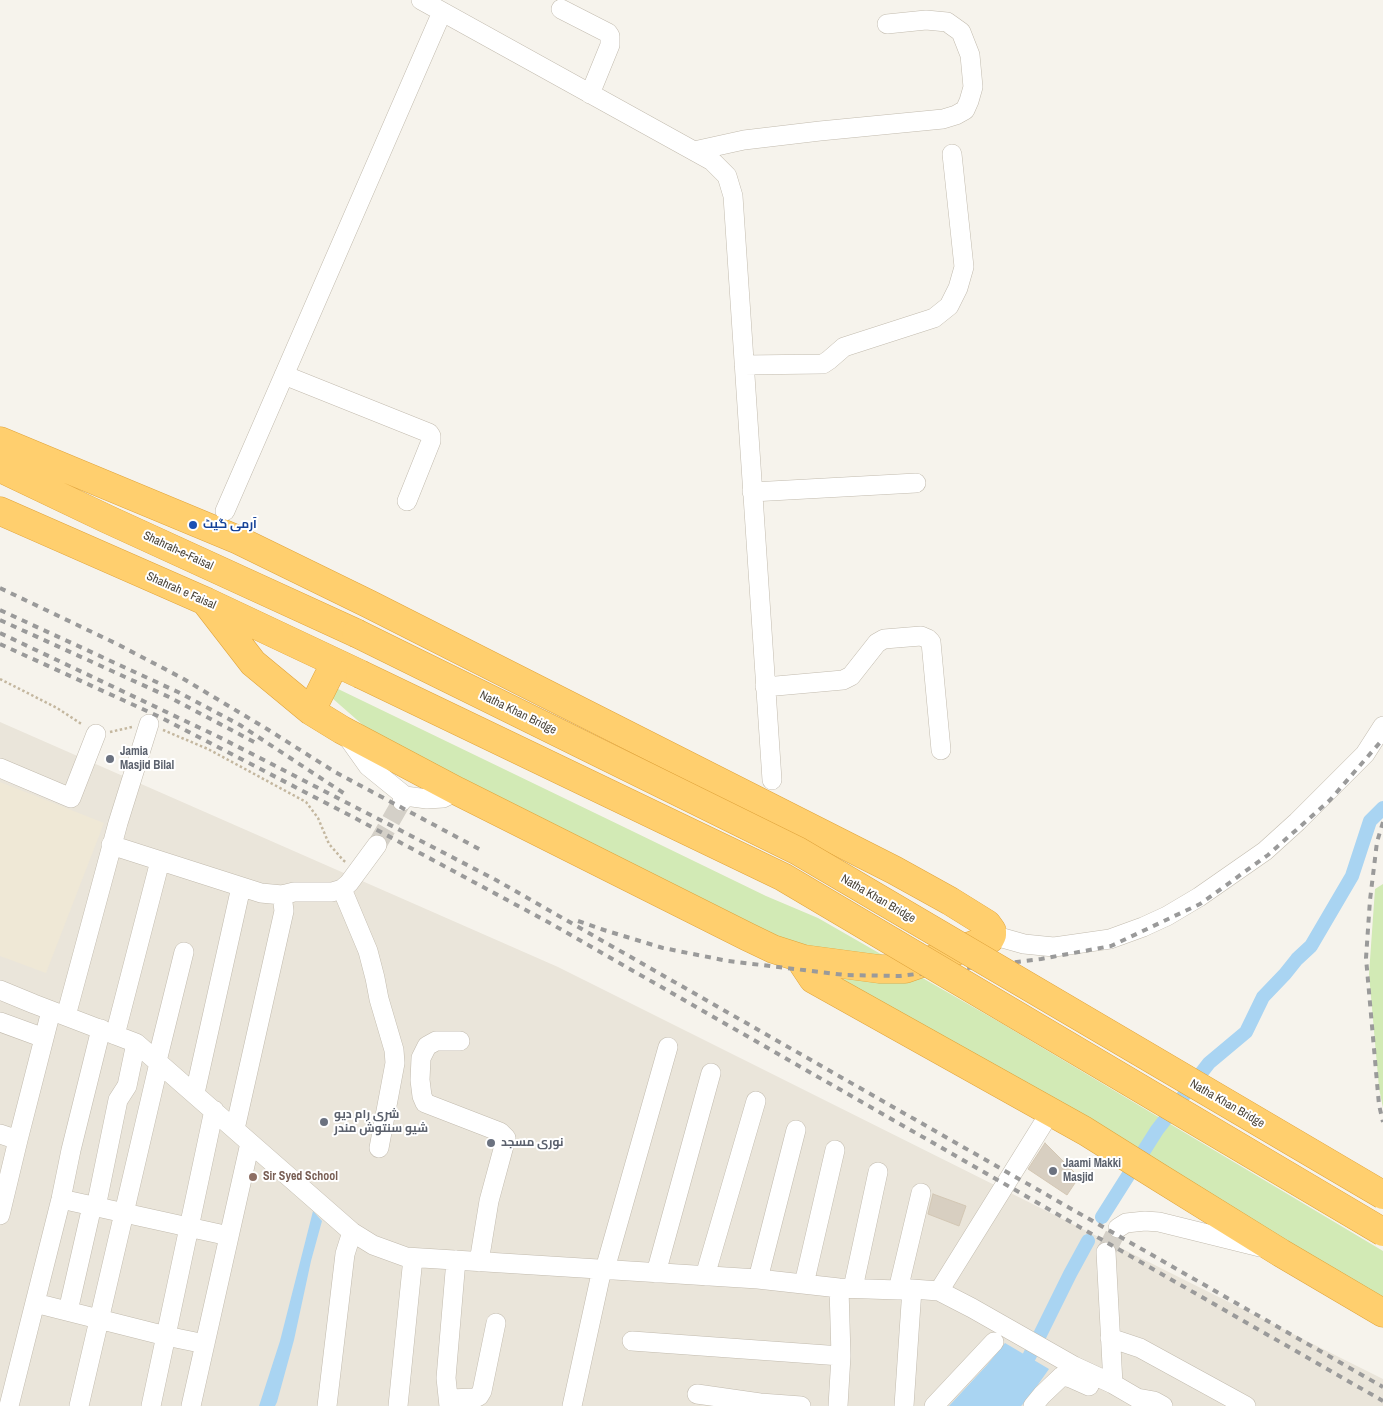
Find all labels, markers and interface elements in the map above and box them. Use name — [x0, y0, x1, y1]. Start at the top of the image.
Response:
place label: آرمی گیٹ — [203, 518, 257, 532]
marker: آرمی گیٹ — [187, 519, 199, 531]
street label: Shahrah-e-Faisal — [141, 529, 215, 573]
street label: Shahrah e Faisal — [144, 569, 218, 613]
street label: Natha Khan Bridge — [477, 688, 559, 738]
place label: Jamia Masjid Bilal — [120, 745, 174, 773]
marker: Jamia Masjid Bilal — [104, 753, 116, 765]
street label: Natha Khan Bridge — [838, 872, 918, 926]
street label: Natha Khan Bridge — [1187, 1077, 1267, 1131]
place label: شری رام دیو شیو سنتوش مندر — [334, 1108, 428, 1136]
marker: شری رام دیو شیو سنتوش مندر — [318, 1116, 330, 1128]
place label: نوری مسجد — [501, 1136, 564, 1150]
marker: نوری مسجد — [485, 1137, 497, 1149]
place label: Jaami Makki Masjid — [1063, 1157, 1121, 1185]
marker: Jaami Makki Masjid — [1047, 1165, 1059, 1177]
place label: Sir Syed School — [263, 1170, 338, 1184]
marker: Sir Syed School — [247, 1171, 259, 1183]

